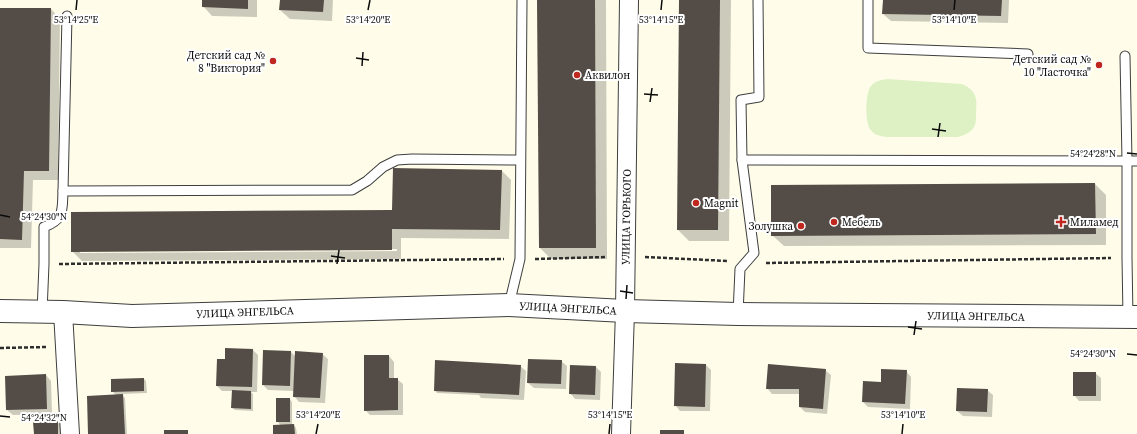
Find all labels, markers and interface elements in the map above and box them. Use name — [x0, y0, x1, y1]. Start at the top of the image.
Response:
text: 53°14'25"E — [54, 13, 98, 26]
text: 53°14'20"E — [346, 13, 390, 26]
text: 53°14'15"E — [639, 13, 683, 26]
text: 53°14'10"E — [932, 13, 976, 26]
place label: Детский сад № 8 "Виктория" — [187, 48, 265, 76]
place label: Детский сад № 10 "Ласточка" — [1013, 52, 1091, 80]
marker: Детский сад № 8 "Виктория" — [268, 56, 278, 66]
marker: Детский сад № 10 "Ласточка" — [1094, 60, 1104, 70]
place label: Аквилон — [585, 68, 630, 83]
marker: Аквилон — [572, 70, 582, 80]
text: 54°24'28"N — [1070, 147, 1116, 160]
street label: УЛИЦА ГОРЬКОГО — [618, 169, 635, 265]
place label: Magnit — [704, 196, 739, 211]
marker: Magnit — [691, 198, 701, 208]
text: 54°24'30"N — [21, 210, 67, 223]
place label: Мебель — [842, 215, 881, 230]
place label: Миламед — [1070, 215, 1118, 230]
marker: Миламед — [1055, 216, 1067, 228]
marker: Мебель — [829, 217, 839, 227]
place label: Золушка — [748, 219, 793, 234]
marker: Золушка — [796, 221, 806, 231]
street label: УЛИЦА ЭНГЕЛЬСА — [519, 298, 618, 319]
street label: УЛИЦА ЭНГЕЛЬСА — [196, 303, 295, 322]
street label: УЛИЦА ЭНГЕЛЬСА — [927, 308, 1026, 325]
text: 54°24'30"N — [1070, 347, 1116, 360]
text: 53°14'20"E — [296, 408, 340, 421]
text: 53°14'15"E — [588, 408, 632, 421]
text: 53°14'10"E — [881, 408, 925, 421]
text: 54°24'32"N — [21, 411, 67, 424]

